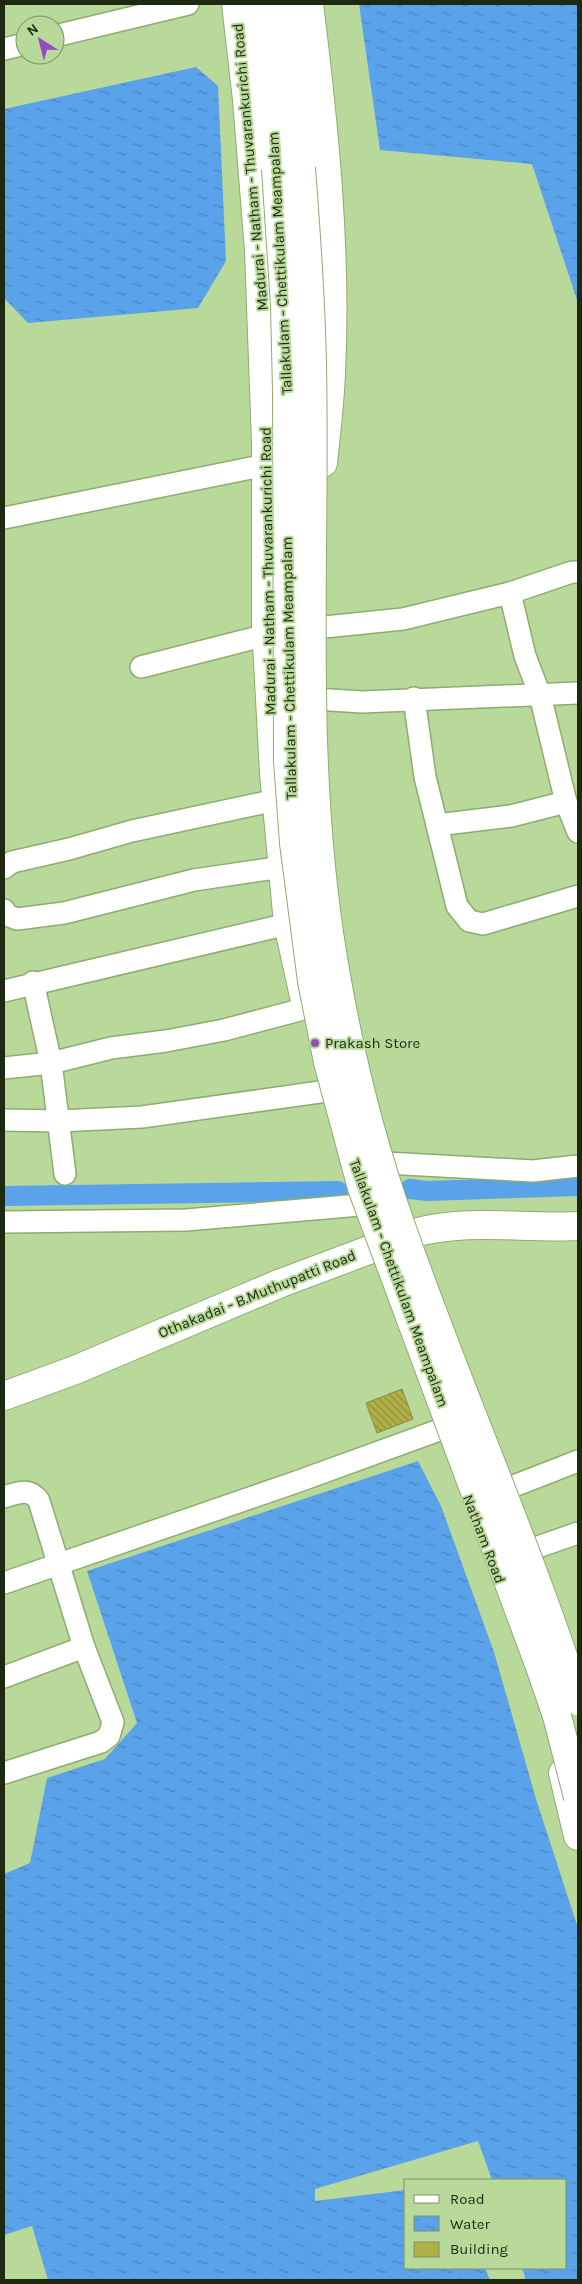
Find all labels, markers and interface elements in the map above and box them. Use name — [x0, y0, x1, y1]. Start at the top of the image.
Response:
north arrow — [15, 15, 65, 65]
text: N — [24, 20, 42, 40]
street label: Madurai - Natham - Thuvarankurichi Road — [228, 23, 272, 311]
street label: Tallakulam - Chettikulam Meampalam — [264, 131, 296, 395]
street label: Madurai - Natham - Thuvarankurichi Road — [256, 427, 280, 715]
street label: Tallakulam - Chettikulam Meampalam — [278, 536, 300, 800]
place label: Prakash Store — [325, 1034, 420, 1052]
marker: Prakash Store — [309, 1037, 321, 1049]
street label: Tallakulam - Chettikulam Meampalam — [346, 1156, 452, 1410]
street label: Othakadai - B.Muthupatti Road — [155, 1246, 359, 1342]
street label: Natham Road — [459, 1492, 509, 1586]
legend — [404, 2179, 567, 2269]
text: Road — [450, 2190, 485, 2208]
text: Water — [450, 2215, 491, 2233]
text: Building — [450, 2240, 508, 2258]

